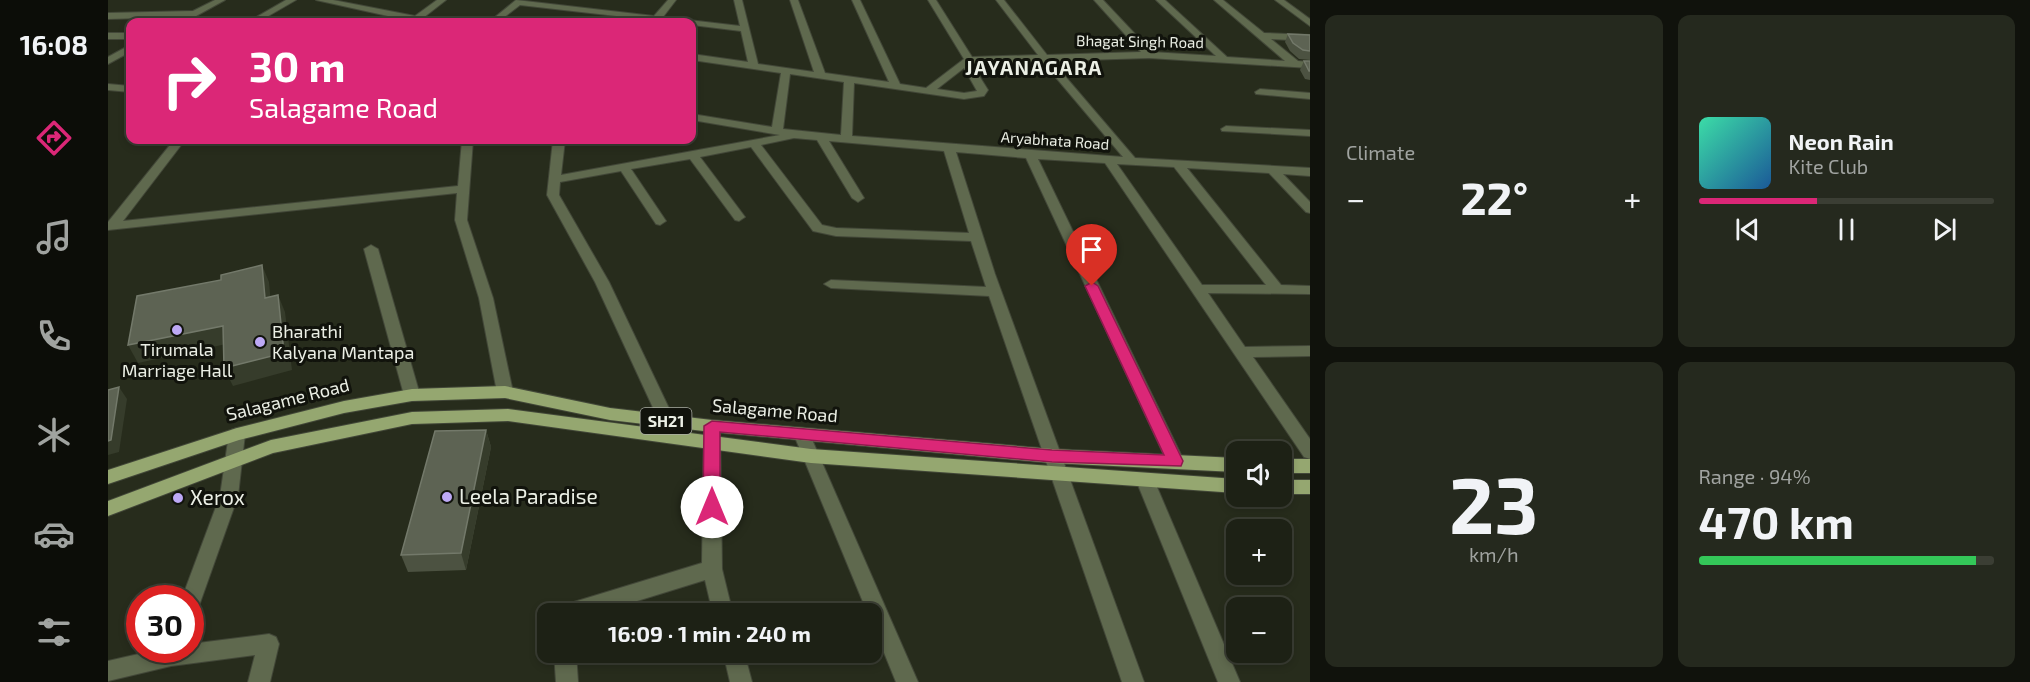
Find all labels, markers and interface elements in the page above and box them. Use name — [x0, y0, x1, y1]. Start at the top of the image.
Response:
text: 16:08 — [20, 28, 88, 60]
street label: Bhagat Singh Road — [1076, 31, 1204, 51]
text: 30 m — [249, 40, 345, 90]
icon: right — [150, 42, 228, 120]
district label: JAYANAGARA — [965, 55, 1103, 79]
text: Salagame Road — [249, 91, 438, 123]
icon: directions — [33, 117, 75, 159]
street label: Aryabhata Road — [1000, 127, 1110, 153]
text: Neon Rain — [1789, 128, 1894, 154]
text: Climate — [1346, 140, 1415, 164]
text: Kite Club — [1789, 154, 1868, 178]
text: 22° — [1460, 170, 1528, 224]
text: − — [1346, 178, 1365, 218]
text: + — [1623, 178, 1642, 218]
icon: previous — [1731, 213, 1764, 246]
icon: pause — [1830, 213, 1863, 246]
icon: next — [1928, 213, 1961, 246]
icon: music — [33, 216, 75, 258]
pin — [1066, 224, 1117, 286]
icon: arrive — [1075, 233, 1108, 266]
icon: phone — [33, 315, 75, 357]
place label: Bharathi Kalyana Mantapa — [272, 320, 414, 363]
marker: Tirumala Marriage Hall — [170, 323, 184, 337]
marker: Bharathi Kalyana Mantapa — [253, 335, 267, 349]
place label: Tirumala Marriage Hall — [122, 338, 233, 381]
street label: Salagame Road — [224, 373, 352, 425]
street label: Salagame Road — [711, 394, 839, 426]
road number: SH21 — [640, 408, 692, 434]
icon: climate — [33, 414, 75, 456]
map controls — [1226, 441, 1292, 663]
button: sound — [1226, 441, 1292, 507]
text: 23 — [1449, 456, 1539, 550]
text: Range · 94% — [1699, 464, 1811, 488]
position arrow — [680, 475, 744, 539]
place label: Leela Paradise — [459, 483, 598, 508]
place label: Xerox — [190, 484, 245, 509]
marker: Leela Paradise — [440, 490, 454, 504]
marker: Xerox — [171, 491, 185, 505]
text: 470 km — [1699, 494, 1854, 548]
icon: car — [33, 513, 75, 555]
button: + — [1226, 519, 1292, 585]
text: km/h — [1469, 542, 1519, 566]
speed limit sign: 30 — [126, 585, 204, 663]
button: − — [1226, 597, 1292, 663]
icon: filters — [33, 611, 75, 653]
text: 16:09 · 1 min · 240 m — [608, 620, 811, 646]

